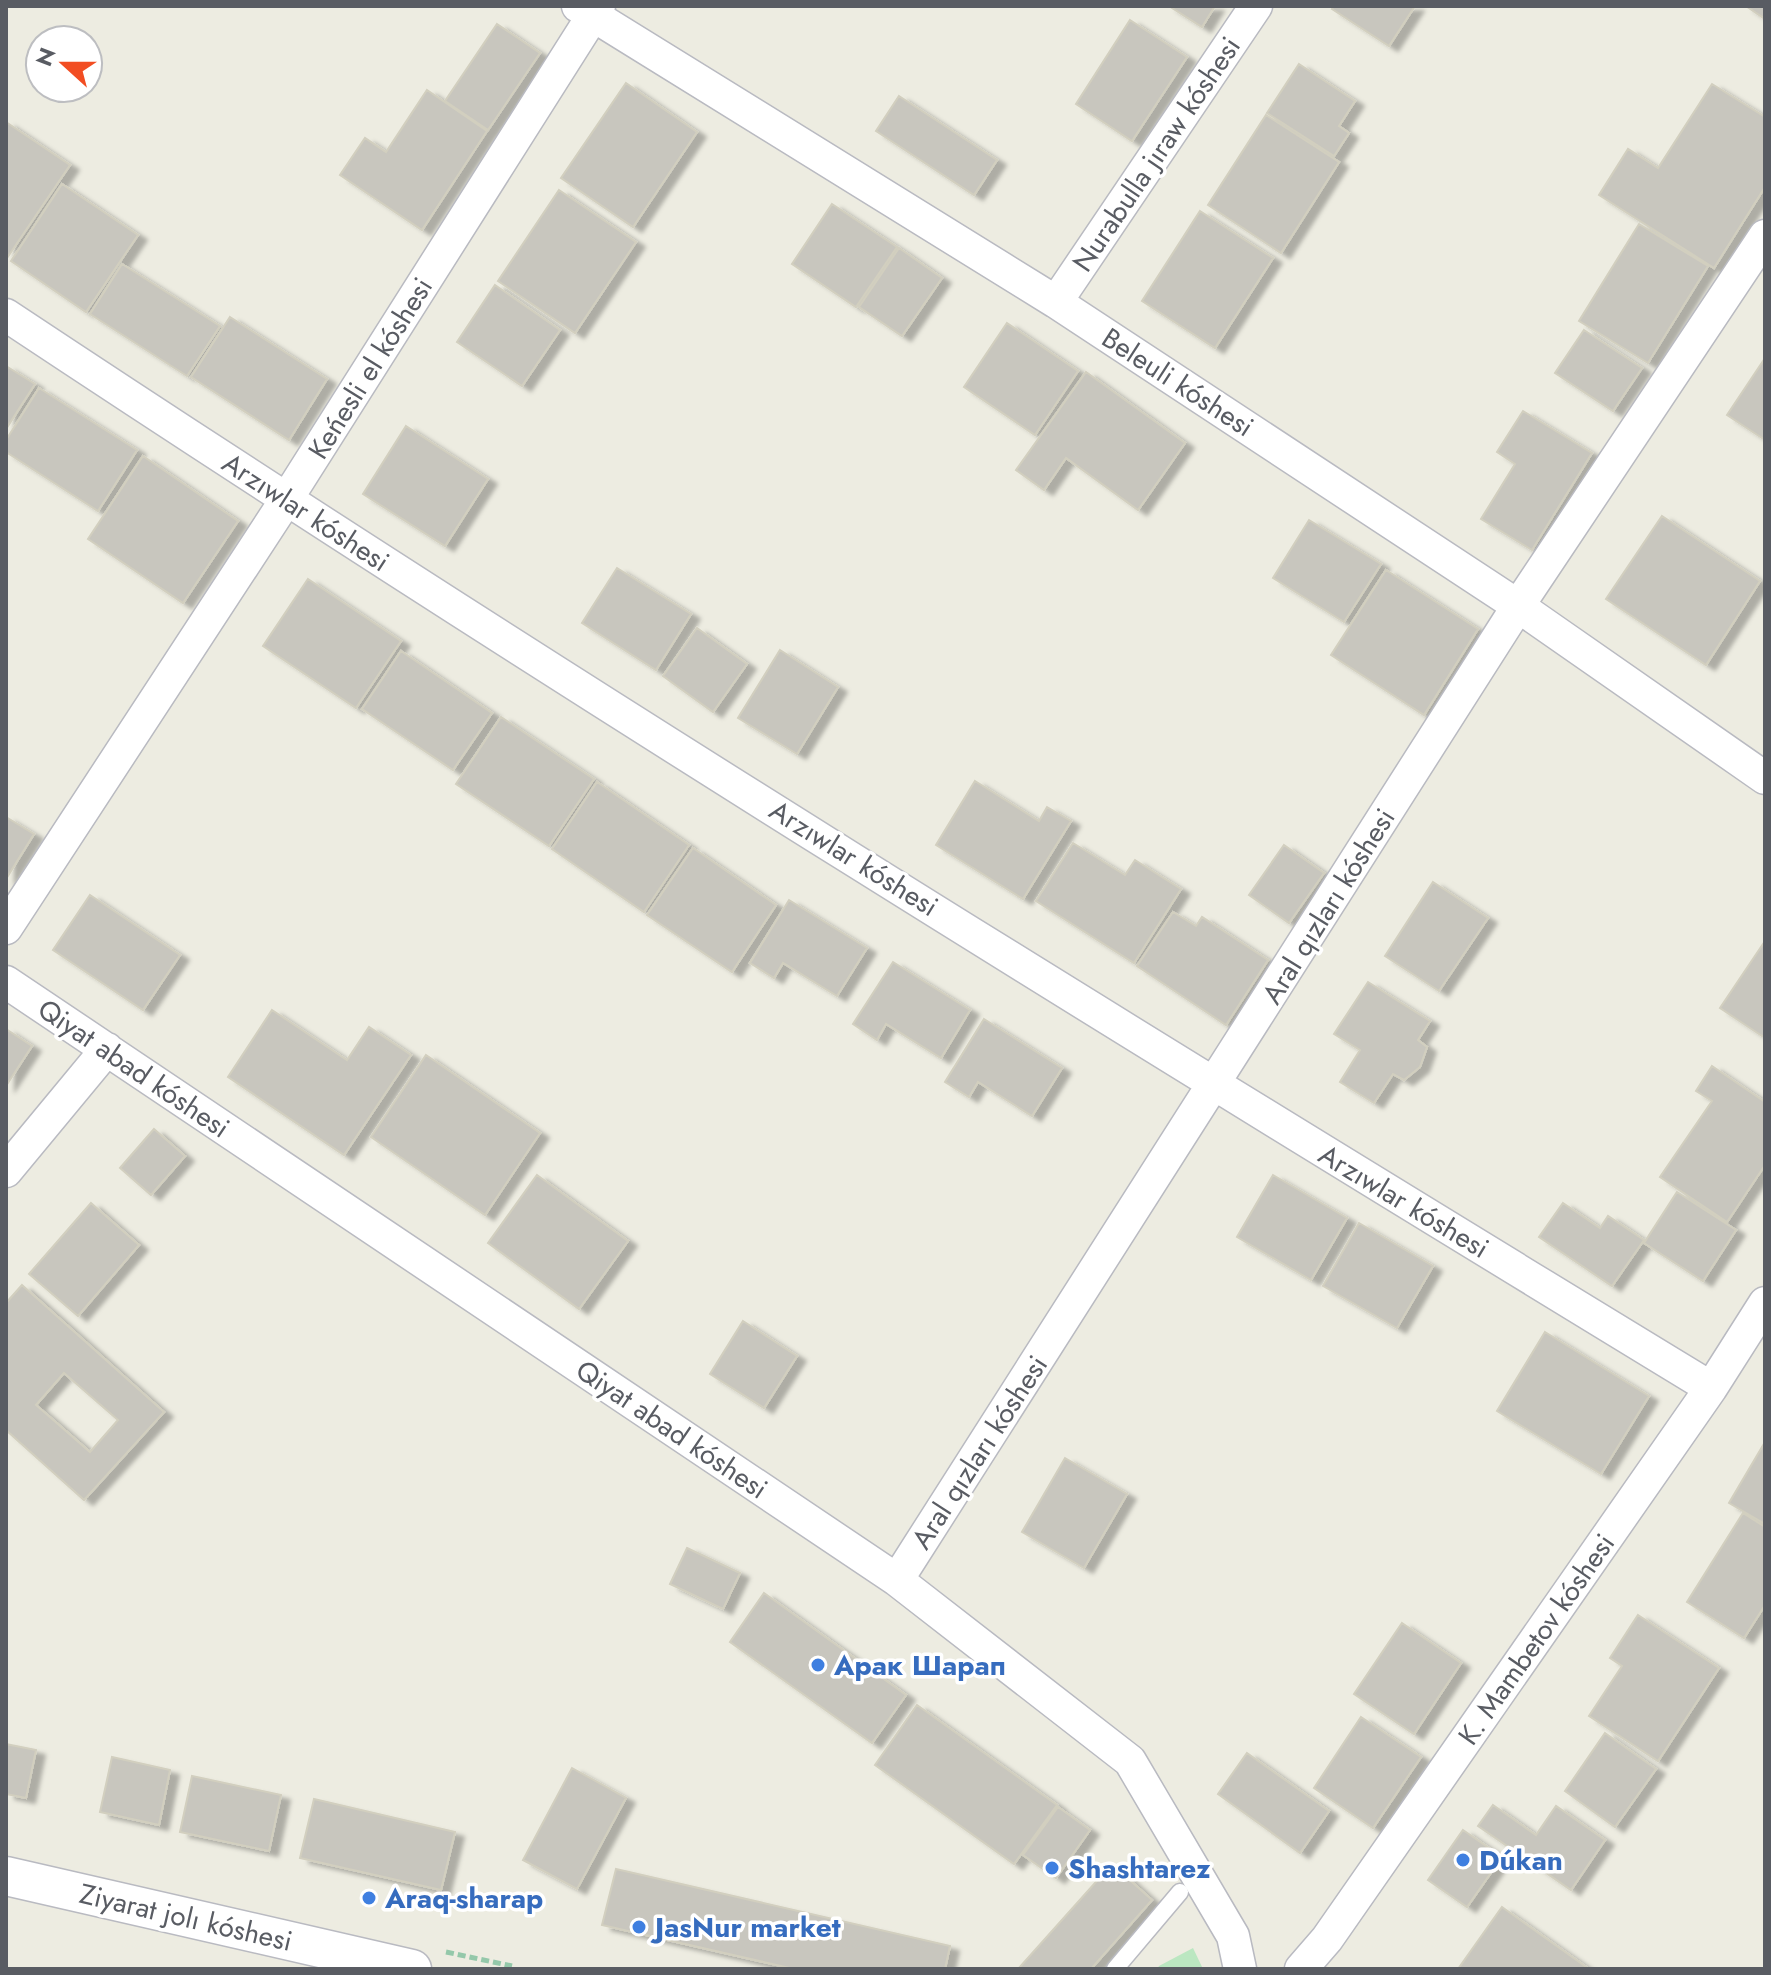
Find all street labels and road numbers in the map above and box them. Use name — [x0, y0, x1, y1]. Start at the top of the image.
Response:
street label: Nurabulla jıraw kóshesi — [1062, 29, 1250, 280]
street label: Keńesli el kóshesi — [298, 269, 443, 467]
street label: Beleuli kóshesi — [1094, 318, 1262, 447]
street label: Arzıwlar kóshesi — [214, 443, 397, 582]
street label: Arzıwlar kóshesi — [761, 790, 946, 927]
street label: Aral qızları kóshesi — [1252, 800, 1405, 1012]
street label: Qiyat abad kóshesi — [30, 989, 238, 1148]
street label: Arzıwlar kóshesi — [1311, 1134, 1497, 1268]
street label: Aral qızları kóshesi — [901, 1347, 1058, 1557]
street label: Qiyat abad kóshesi — [568, 1350, 776, 1509]
street label: K. Mambetov kóshesi — [1448, 1525, 1625, 1753]
street label: Ziyarat jolı kóshesi — [76, 1873, 296, 1962]

